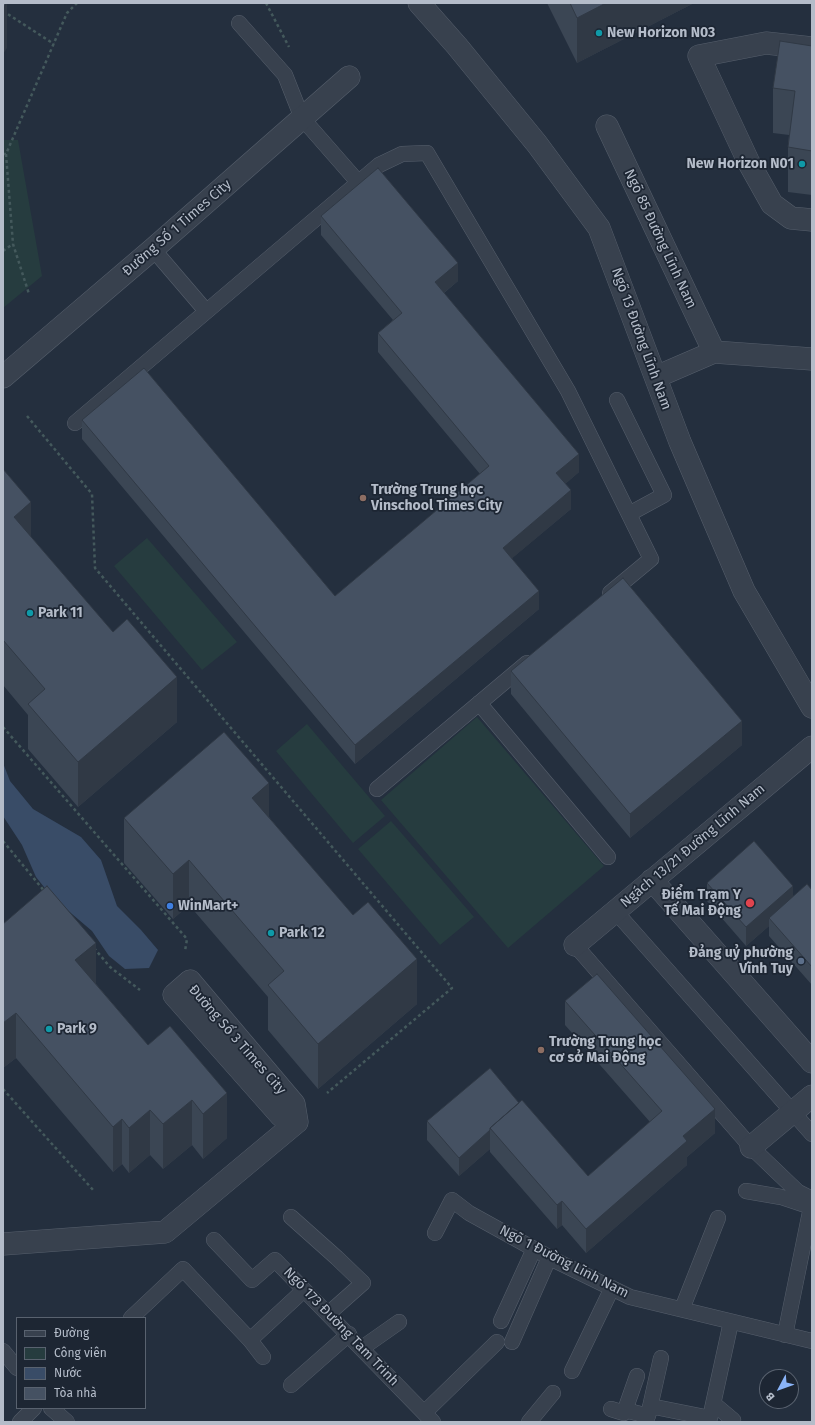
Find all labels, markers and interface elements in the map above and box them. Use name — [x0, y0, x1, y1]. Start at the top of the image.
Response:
place label: New Horizon N03 — [607, 25, 715, 41]
marker: New Horizon N03 — [594, 28, 604, 38]
place label: New Horizon N01 — [687, 156, 794, 172]
marker: New Horizon N01 — [797, 159, 807, 169]
street label: Ngõ 85 Đường Lĩnh Nam — [620, 167, 700, 311]
street label: Đường Số 1 Times City — [119, 176, 235, 280]
street label: Ngõ 13 Đường Lĩnh Nam — [607, 266, 675, 412]
place label: Trường Trung học Vinschool Times City — [371, 482, 502, 514]
marker: Trường Trung học Vinschool Times City — [358, 493, 368, 503]
place label: Park 11 — [38, 605, 83, 621]
marker: Park 11 — [25, 608, 35, 618]
street label: Ngách 13/21 Đường Lĩnh Nam — [617, 781, 769, 911]
place label: Điểm Trạm Y Tế Mai Động — [661, 887, 741, 920]
marker: Điểm Trạm Y Tế Mai Động — [744, 897, 756, 909]
place label: WinMart+ — [178, 898, 238, 914]
marker: WinMart+ — [165, 901, 175, 911]
place label: Park 12 — [279, 925, 325, 941]
marker: Park 12 — [266, 928, 276, 938]
place label: Đảng uỷ phường Vĩnh Tuy — [689, 945, 793, 978]
marker: Đảng uỷ phường Vĩnh Tuy — [796, 956, 806, 966]
street label: Đường Số 3 Times City — [185, 982, 289, 1098]
place label: Park 9 — [57, 1021, 97, 1037]
marker: Park 9 — [44, 1024, 54, 1034]
place label: Trường Trung học cơ sở Mai Động — [549, 1034, 661, 1066]
marker: Trường Trung học cơ sở Mai Động — [536, 1045, 546, 1055]
street label: Ngõ 1 Đường Lĩnh Nam — [496, 1222, 632, 1302]
street label: Ngõ 173 Đường Tam Trinh — [280, 1264, 402, 1390]
legend — [16, 1317, 146, 1409]
text: Đường — [54, 1326, 89, 1340]
text: Công viên — [54, 1346, 107, 1360]
text: Nước — [54, 1366, 82, 1380]
north arrow — [759, 1369, 799, 1409]
text: Tòa nhà — [54, 1386, 97, 1400]
text: B — [763, 1390, 777, 1403]

